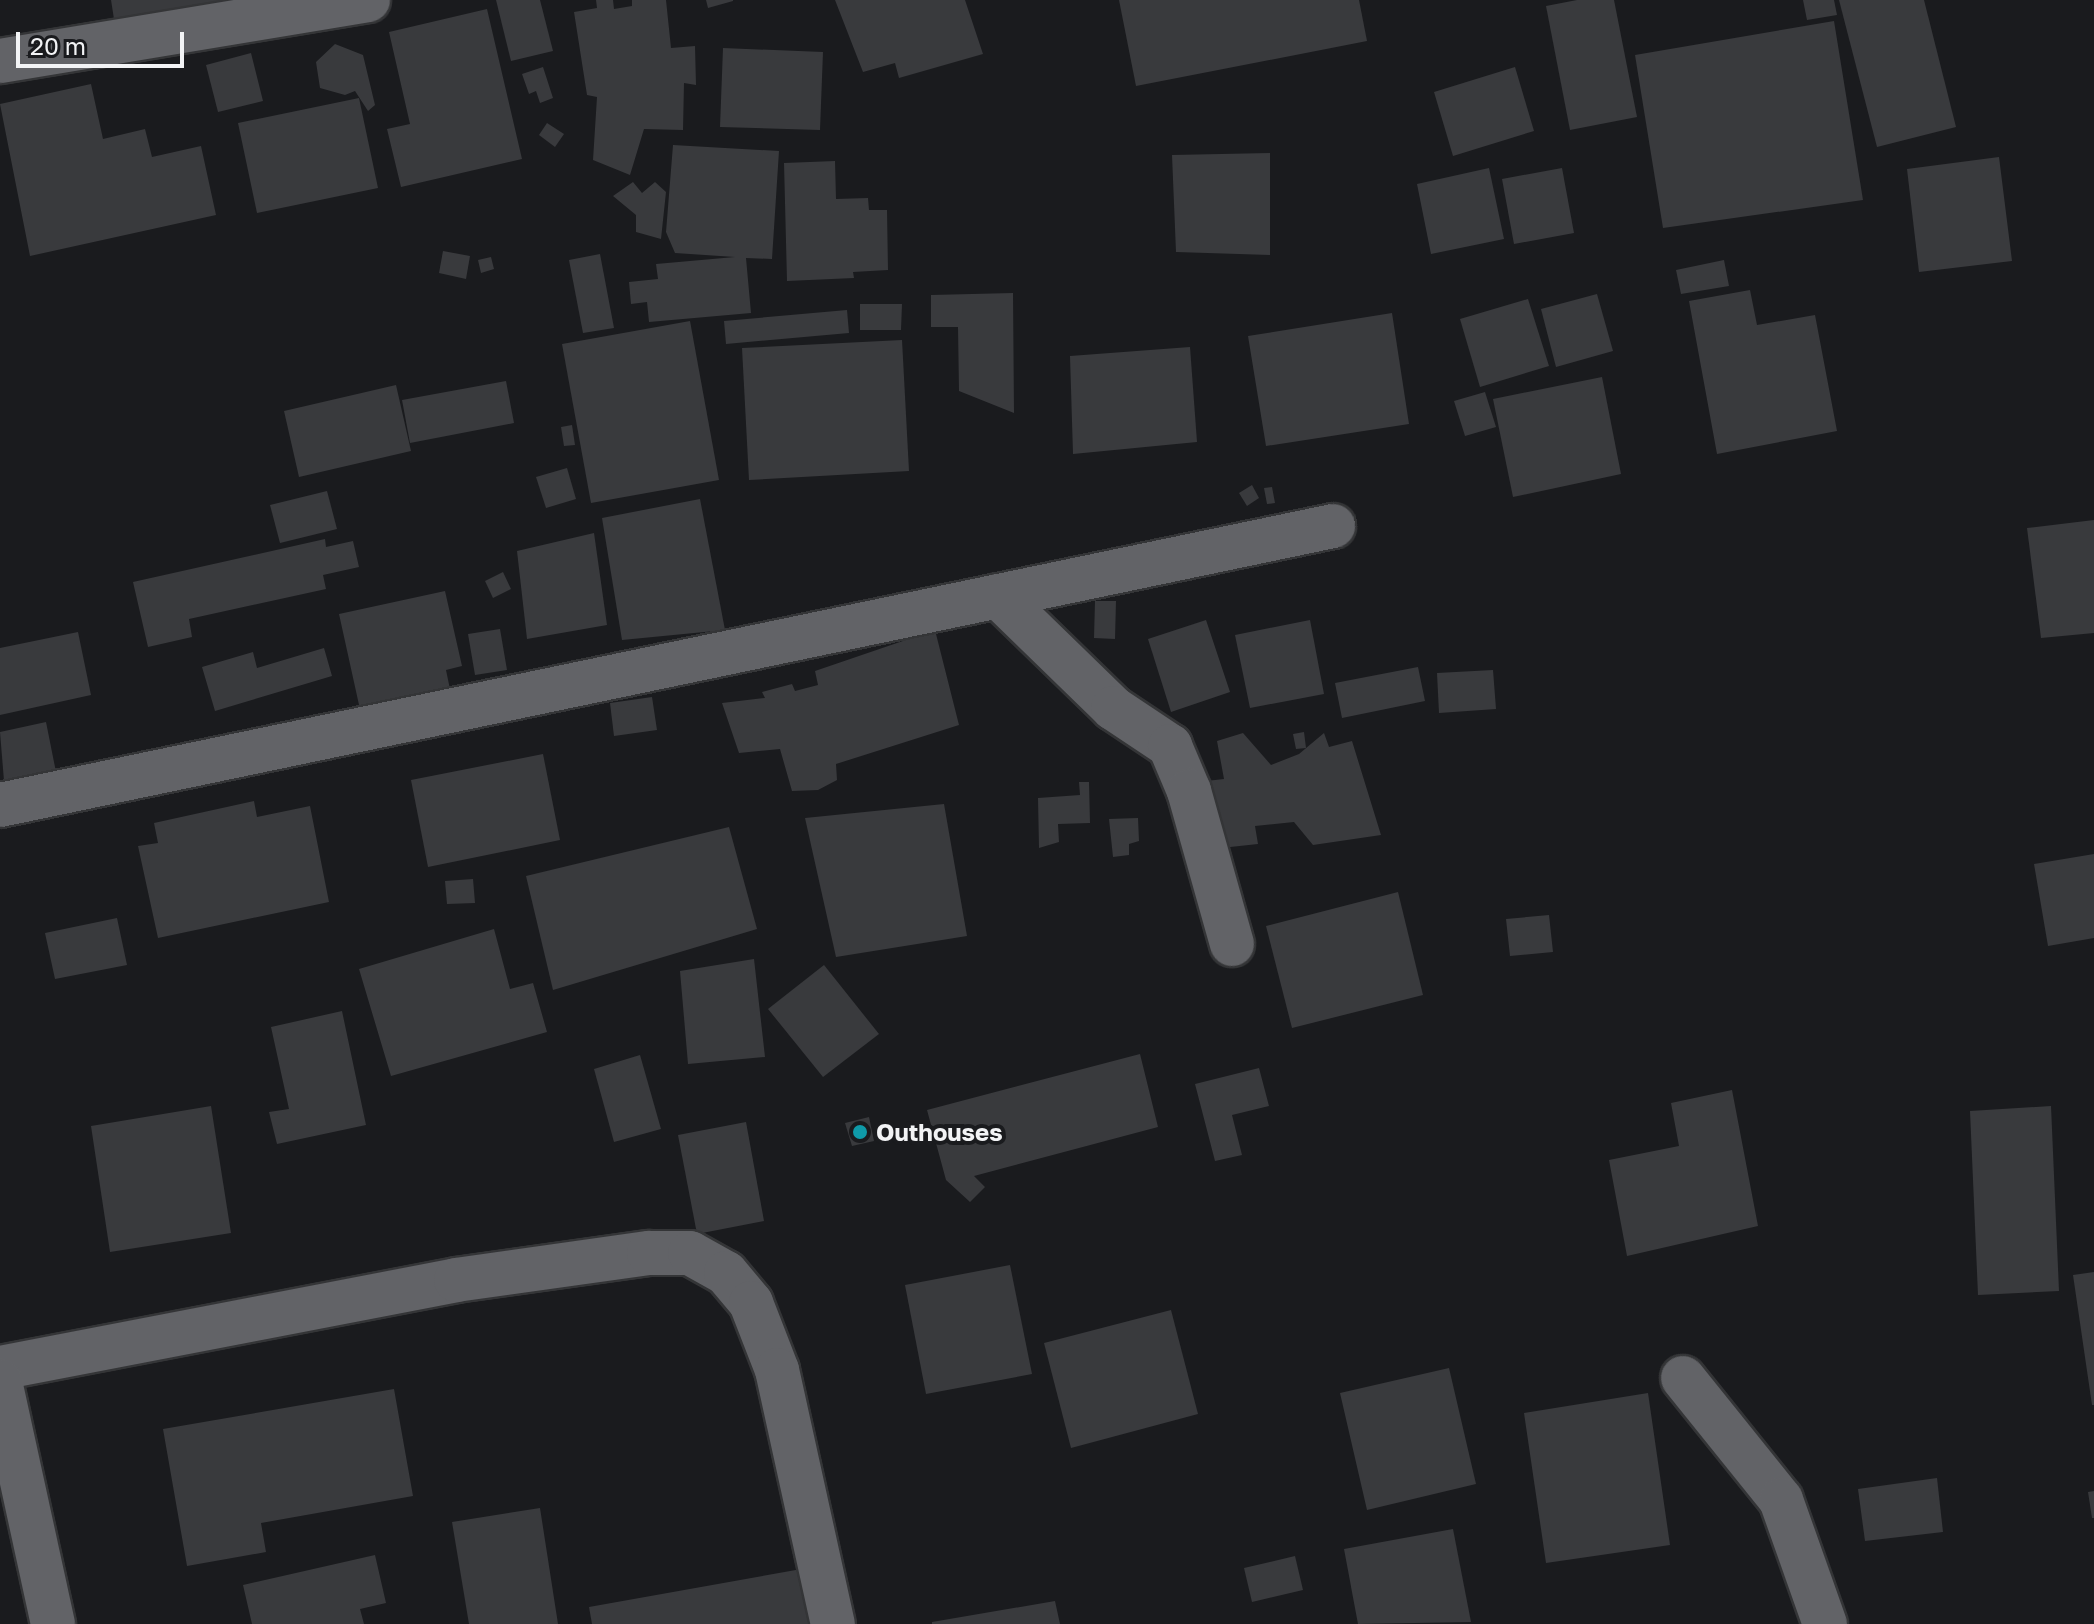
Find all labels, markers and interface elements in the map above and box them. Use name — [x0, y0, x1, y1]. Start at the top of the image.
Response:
scale bar — [20, 16, 188, 66]
text: 20 m — [30, 31, 86, 60]
place label: Outhouses — [876, 1118, 1003, 1146]
marker: Outhouses — [851, 1123, 869, 1141]

